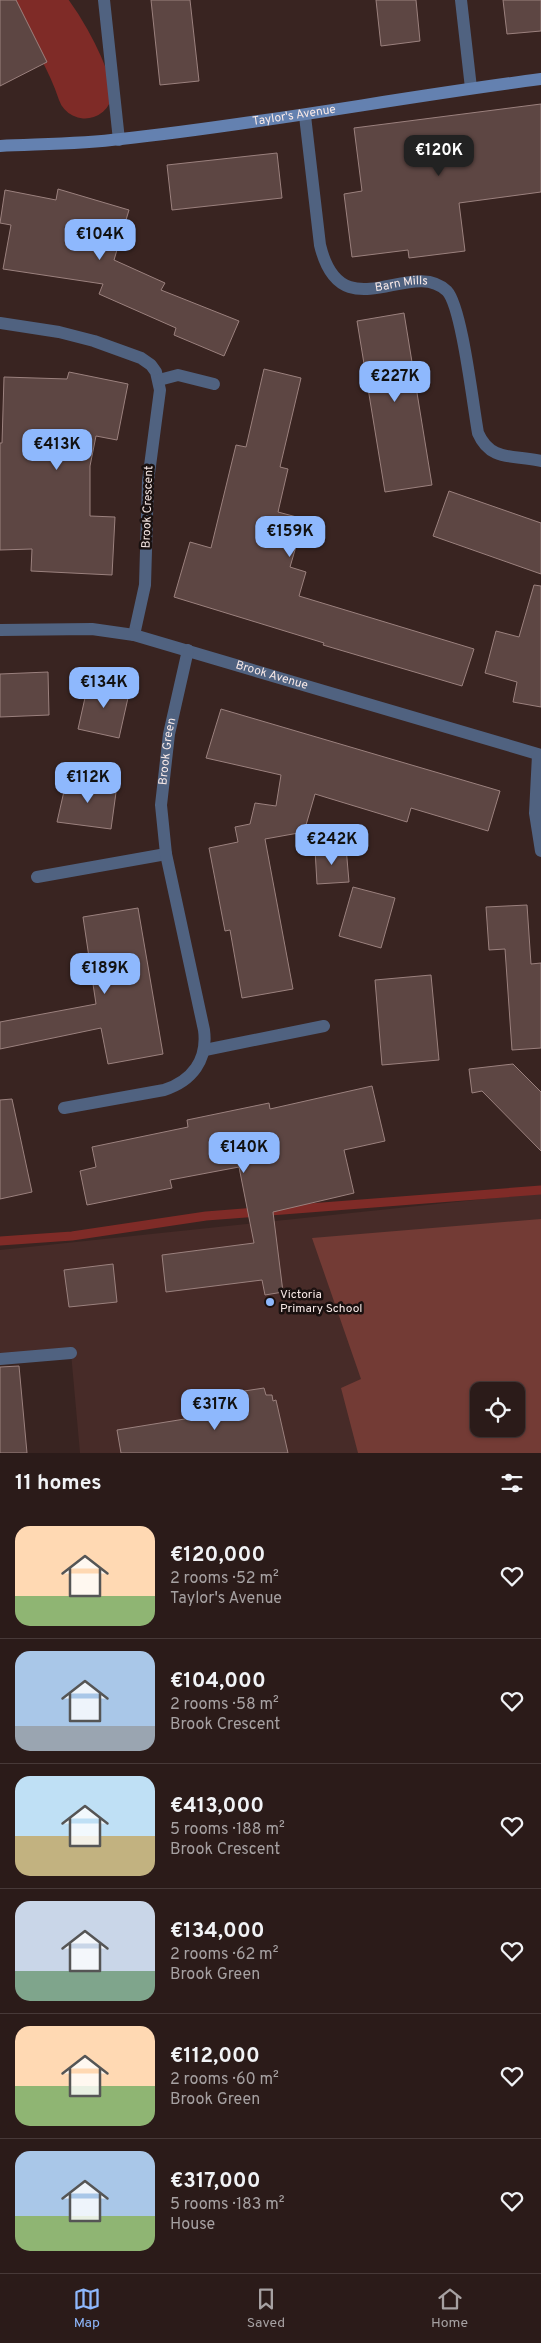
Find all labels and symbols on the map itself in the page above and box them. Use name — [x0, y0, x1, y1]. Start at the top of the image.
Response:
street label: Taylor's Avenue — [251, 102, 337, 130]
pin: €120K — [404, 134, 474, 177]
pin: €104K — [65, 218, 135, 261]
street label: Barn Mills — [374, 273, 429, 296]
pin: €227K — [360, 360, 430, 403]
pin: €413K — [22, 428, 92, 471]
street label: Brook Crescent — [139, 465, 157, 549]
pin: €159K — [255, 516, 325, 558]
street label: Brook Avenue — [234, 657, 310, 694]
pin: €134K — [69, 666, 139, 709]
street label: Brook Green — [155, 716, 180, 786]
pin: €112K — [53, 762, 123, 804]
pin: €242K — [297, 824, 367, 866]
pin: €189K — [70, 952, 140, 995]
pin: €140K — [209, 1132, 279, 1174]
place label: Victoria Primary School — [280, 1287, 363, 1317]
marker: Victoria Primary School — [264, 1296, 276, 1308]
pin: €317K — [180, 1388, 250, 1431]

